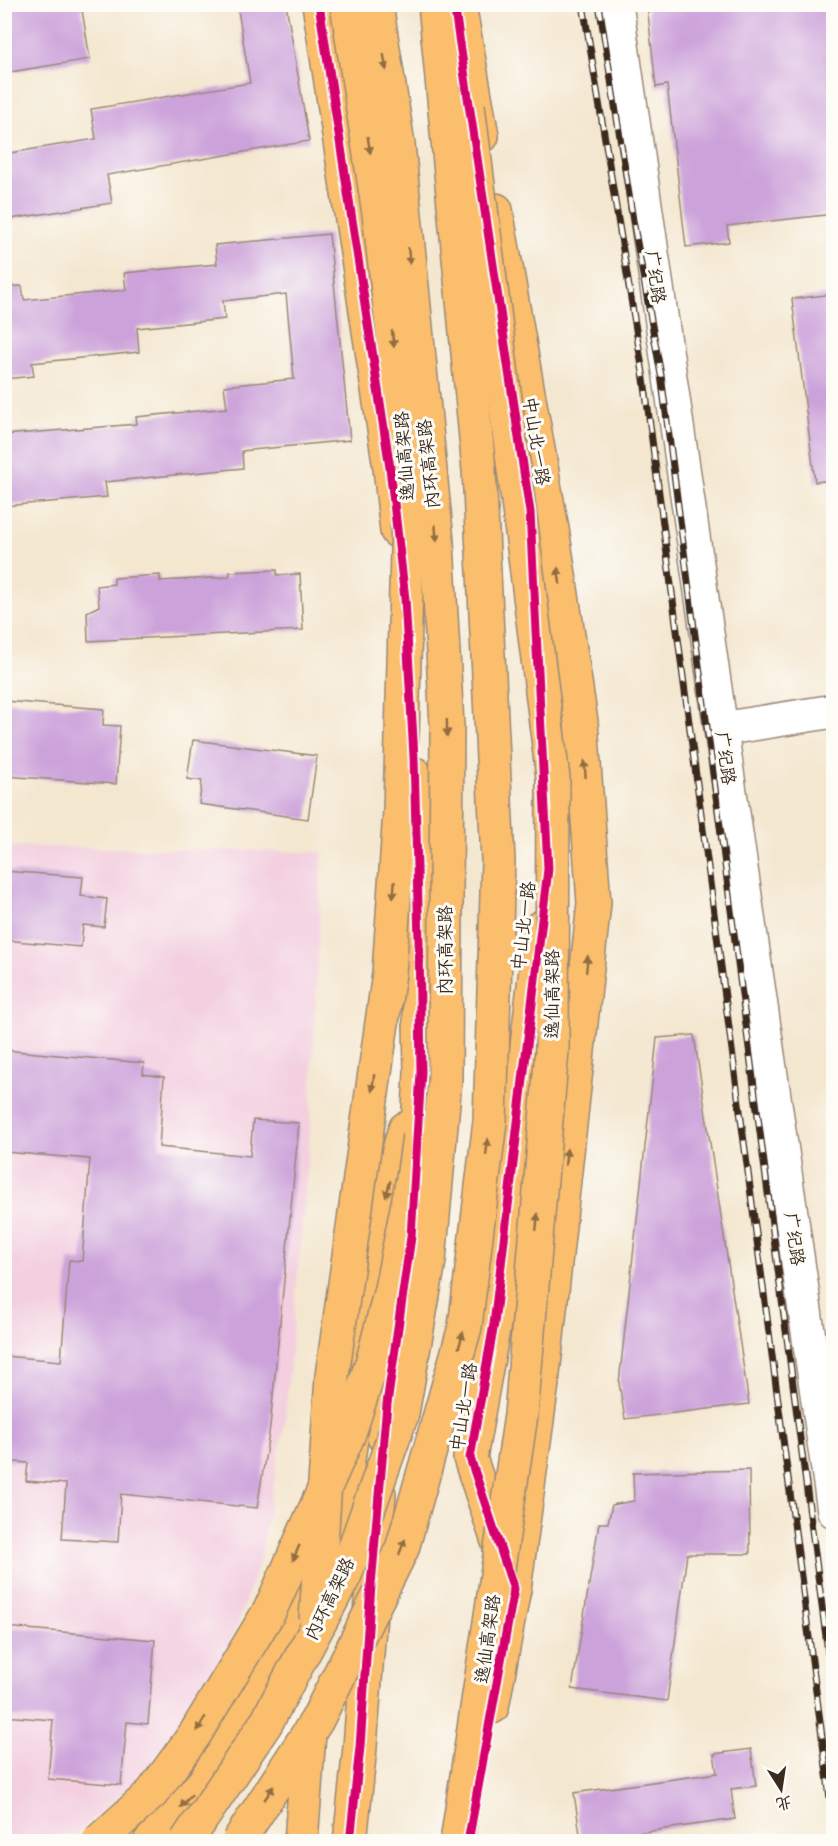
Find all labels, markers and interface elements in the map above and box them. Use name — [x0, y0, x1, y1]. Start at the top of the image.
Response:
one-way arrow — [381, 53, 390, 72]
one-way arrow — [364, 136, 373, 155]
one-way arrow — [404, 246, 414, 265]
street label: 广纪路 — [640, 249, 670, 305]
one-way arrow — [389, 329, 398, 348]
street label: 中山北一路 — [518, 395, 554, 487]
street label: 逸仙高架路 — [390, 410, 420, 502]
street label: 内环高架路 — [413, 418, 445, 510]
one-way arrow — [431, 524, 441, 543]
one-way arrow — [555, 566, 564, 585]
one-way arrow — [442, 719, 452, 738]
street label: 广纪路 — [710, 730, 740, 786]
one-way arrow — [580, 760, 589, 779]
one-way arrow — [390, 880, 399, 899]
street label: 中山北一路 — [507, 880, 541, 972]
street label: 内环高架路 — [434, 905, 457, 995]
street label: 逸仙高架路 — [541, 949, 564, 1039]
one-way arrow — [583, 954, 592, 973]
one-way arrow — [368, 1074, 377, 1093]
one-way arrow — [482, 1137, 492, 1156]
one-way arrow — [561, 1148, 571, 1167]
one-way arrow — [383, 1180, 392, 1198]
street label: 广纪路 — [779, 1211, 809, 1267]
one-way arrow — [533, 1212, 542, 1231]
one-way arrow — [457, 1331, 467, 1349]
street label: 中山北一路 — [446, 1361, 482, 1453]
one-way arrow — [397, 1538, 407, 1556]
one-way arrow — [291, 1545, 300, 1562]
street label: 内环高架路 — [300, 1554, 360, 1644]
street label: 逸仙高架路 — [470, 1593, 506, 1685]
one-way arrow — [196, 1716, 207, 1732]
north arrow — [751, 1759, 811, 1819]
one-way arrow — [264, 1784, 275, 1801]
text: 北 — [774, 1791, 794, 1814]
one-way arrow — [179, 1794, 193, 1809]

